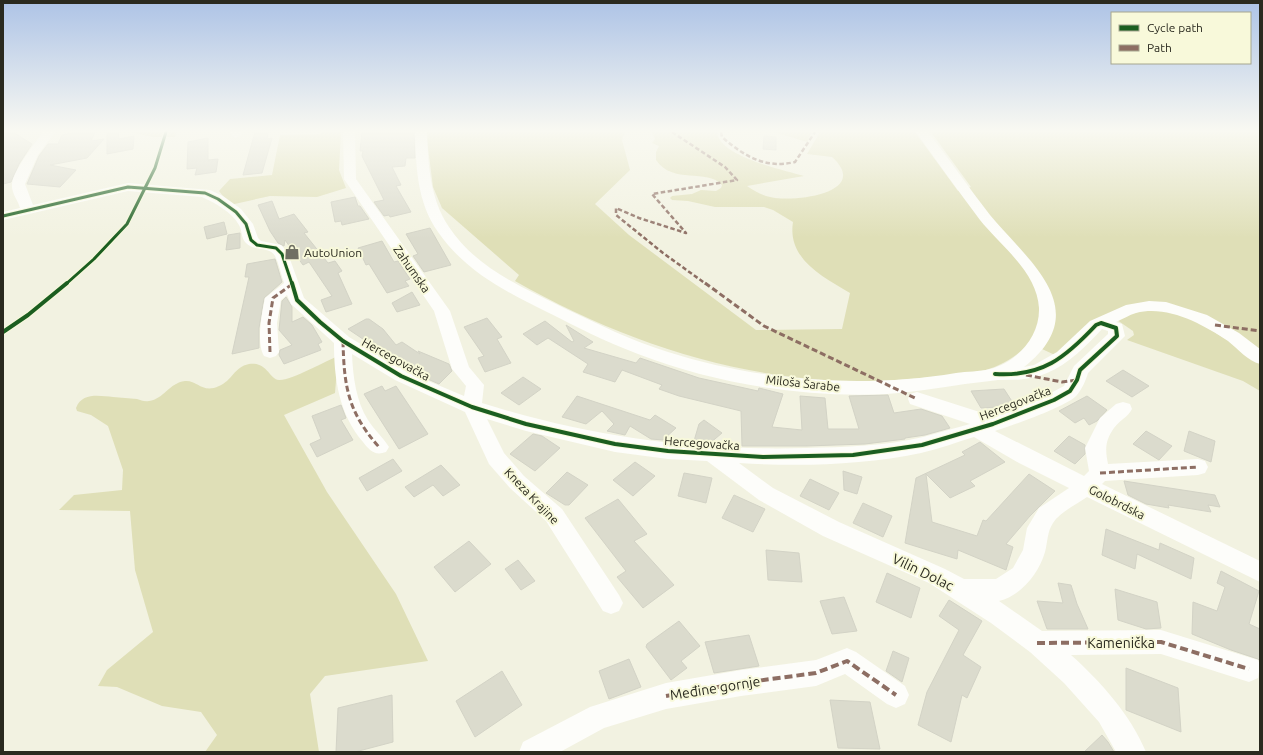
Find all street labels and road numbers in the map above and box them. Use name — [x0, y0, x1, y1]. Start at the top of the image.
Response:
street label: Zahumska — [391, 243, 433, 295]
street label: Hercegovačka — [360, 335, 432, 383]
street label: Miloša Šarabe — [765, 373, 841, 393]
street label: Hercegovačka — [977, 383, 1053, 423]
street label: Hercegovačka — [664, 434, 740, 452]
street label: Kneza Krajine — [502, 465, 562, 527]
street label: Golobrdska — [1087, 482, 1147, 522]
street label: Vilin Dolac — [890, 550, 957, 594]
street label: Kamenička — [1087, 635, 1155, 651]
street label: Međine gornje — [669, 673, 761, 703]

